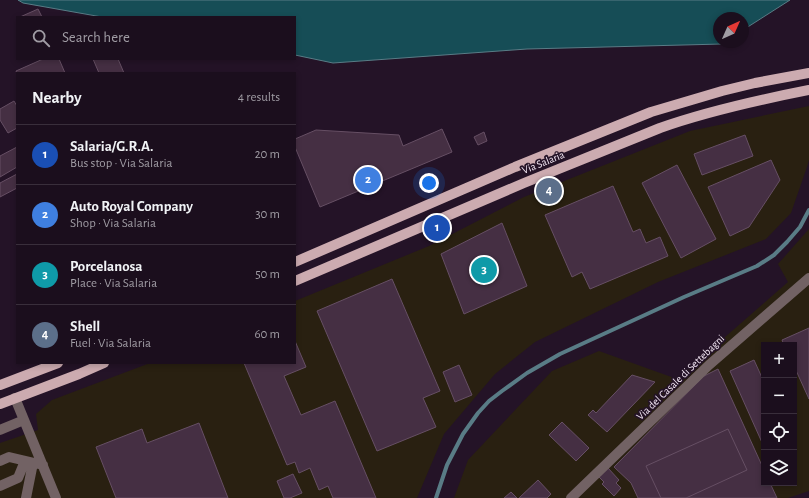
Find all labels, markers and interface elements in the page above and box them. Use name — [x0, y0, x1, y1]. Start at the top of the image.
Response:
north arrow — [713, 12, 749, 48]
search box — [16, 16, 296, 60]
icon: search — [30, 27, 52, 49]
text: Search here — [62, 30, 130, 45]
text: Nearby — [32, 89, 82, 106]
text: 4 results — [238, 91, 280, 104]
text: Salaria/G.R.A. — [70, 139, 153, 154]
text: 1 — [43, 148, 47, 161]
text: 20 m — [255, 148, 280, 161]
street label: Via Salaria — [520, 149, 566, 176]
text: Bus stop · Via Salaria — [70, 157, 173, 170]
pin: 2 — [355, 165, 381, 195]
your location — [419, 173, 439, 193]
pin: 4 — [536, 176, 562, 206]
text: Auto Royal Company — [70, 199, 193, 214]
text: 2 — [42, 208, 48, 221]
text: 30 m — [255, 208, 280, 221]
pin: 1 — [424, 213, 450, 243]
text: Shop · Via Salaria — [70, 217, 156, 230]
pin: 3 — [471, 255, 497, 285]
text: Porcelanosa — [70, 259, 143, 274]
text: 3 — [42, 268, 48, 281]
text: 50 m — [255, 268, 280, 281]
text: Place · Via Salaria — [70, 277, 157, 290]
text: Shell — [70, 319, 100, 334]
text: 4 — [42, 328, 48, 341]
text: 60 m — [254, 328, 280, 341]
street label: Via del Casale di Settebagni — [634, 333, 726, 422]
text: Fuel · Via Salaria — [70, 337, 151, 350]
map controls — [761, 342, 797, 486]
button: + — [761, 342, 797, 378]
button: − — [761, 378, 797, 414]
button: locate — [761, 414, 797, 450]
button: layers — [761, 450, 797, 486]

